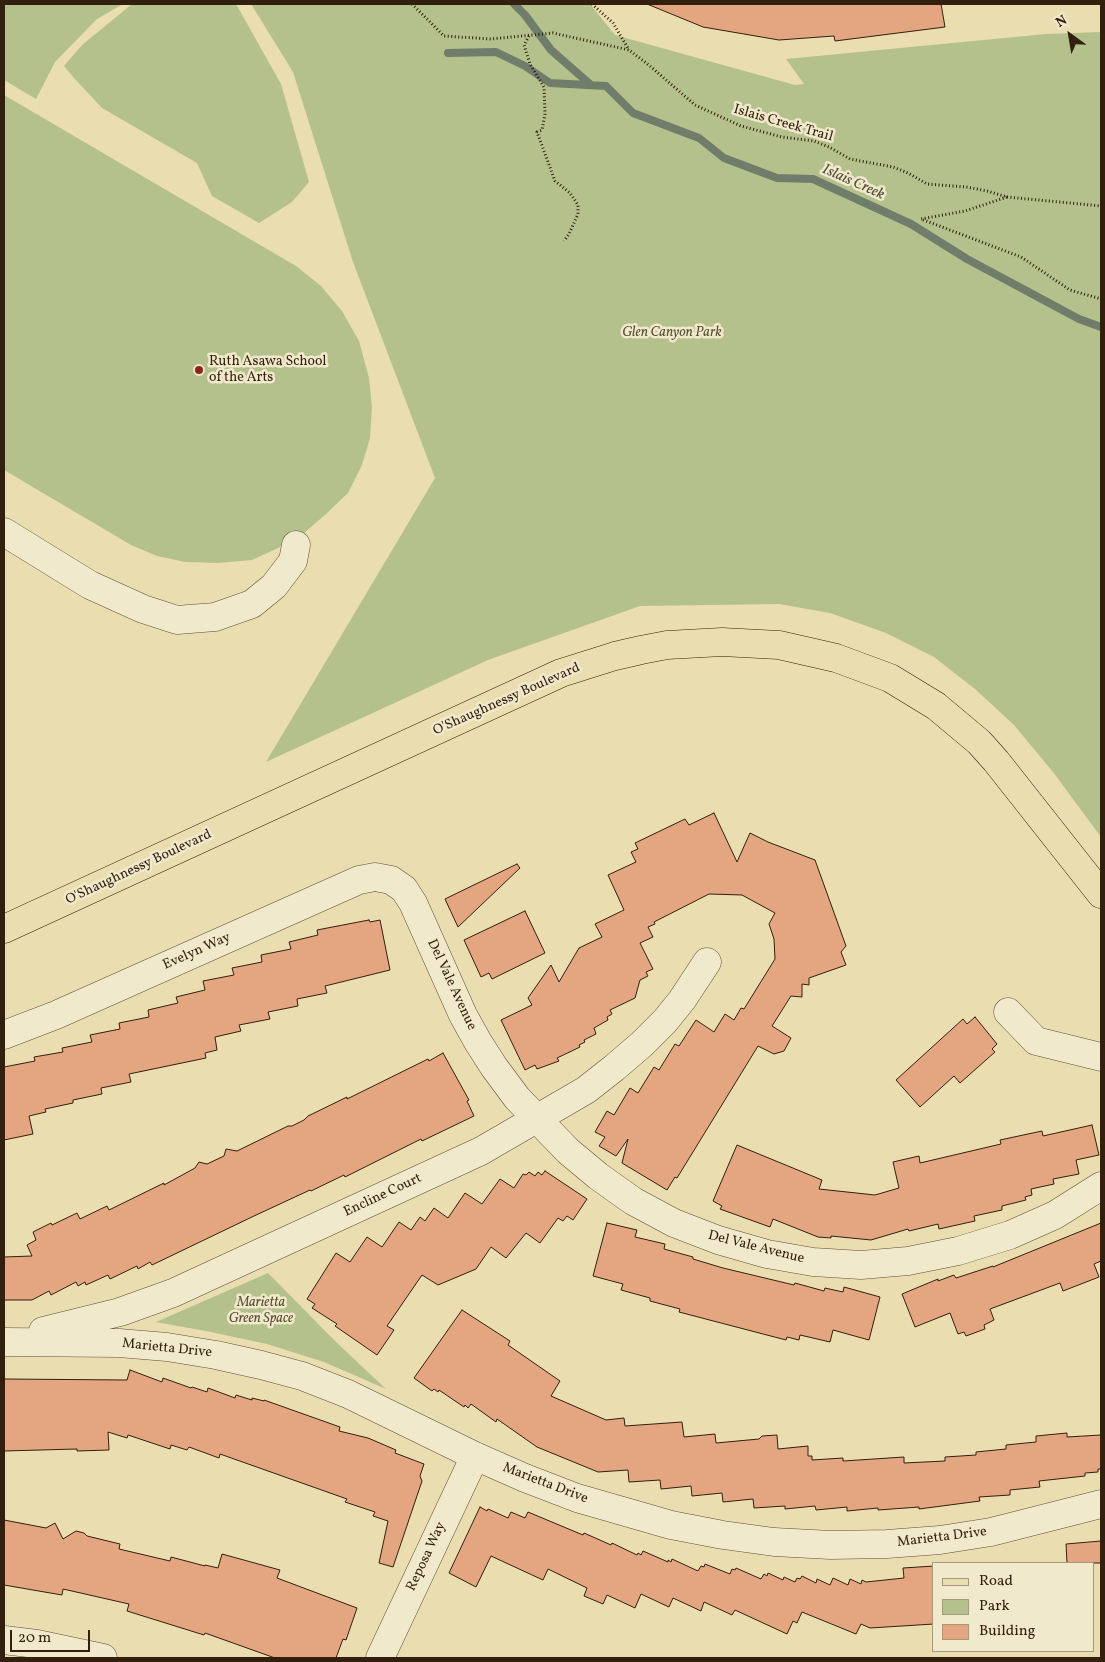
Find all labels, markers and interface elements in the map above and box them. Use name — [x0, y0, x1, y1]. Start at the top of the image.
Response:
north arrow — [1045, 10, 1095, 60]
text: N — [1052, 11, 1071, 33]
street label: Islais Creek Trail — [731, 102, 835, 146]
water label: Islais Creek — [819, 161, 887, 205]
park label: Glen Canyon Park — [622, 325, 722, 341]
place label: Ruth Asawa School of the Arts — [209, 354, 326, 387]
marker: Ruth Asawa School of the Arts — [193, 364, 205, 376]
street label: O'Shaughnessy Boulevard — [431, 660, 583, 740]
street label: O'Shaughnessy Boulevard — [63, 827, 215, 909]
street label: Evelyn Way — [161, 930, 233, 974]
street label: Del Vale Avenue — [423, 937, 479, 1033]
street label: Encline Court — [341, 1171, 425, 1221]
street label: Del Vale Avenue — [706, 1228, 806, 1268]
park label: Marietta Green Space — [229, 1295, 293, 1328]
street label: Marietta Drive — [121, 1336, 213, 1362]
street label: Marietta Drive — [500, 1460, 590, 1508]
street label: Reposa Way — [404, 1520, 450, 1594]
street label: Marietta Drive — [896, 1524, 988, 1552]
legend — [932, 1562, 1095, 1652]
text: Road — [979, 1571, 1013, 1592]
text: Park — [979, 1596, 1010, 1617]
scale bar — [12, 1620, 92, 1652]
text: Building — [979, 1621, 1035, 1642]
text: 20 m — [18, 1628, 51, 1649]

